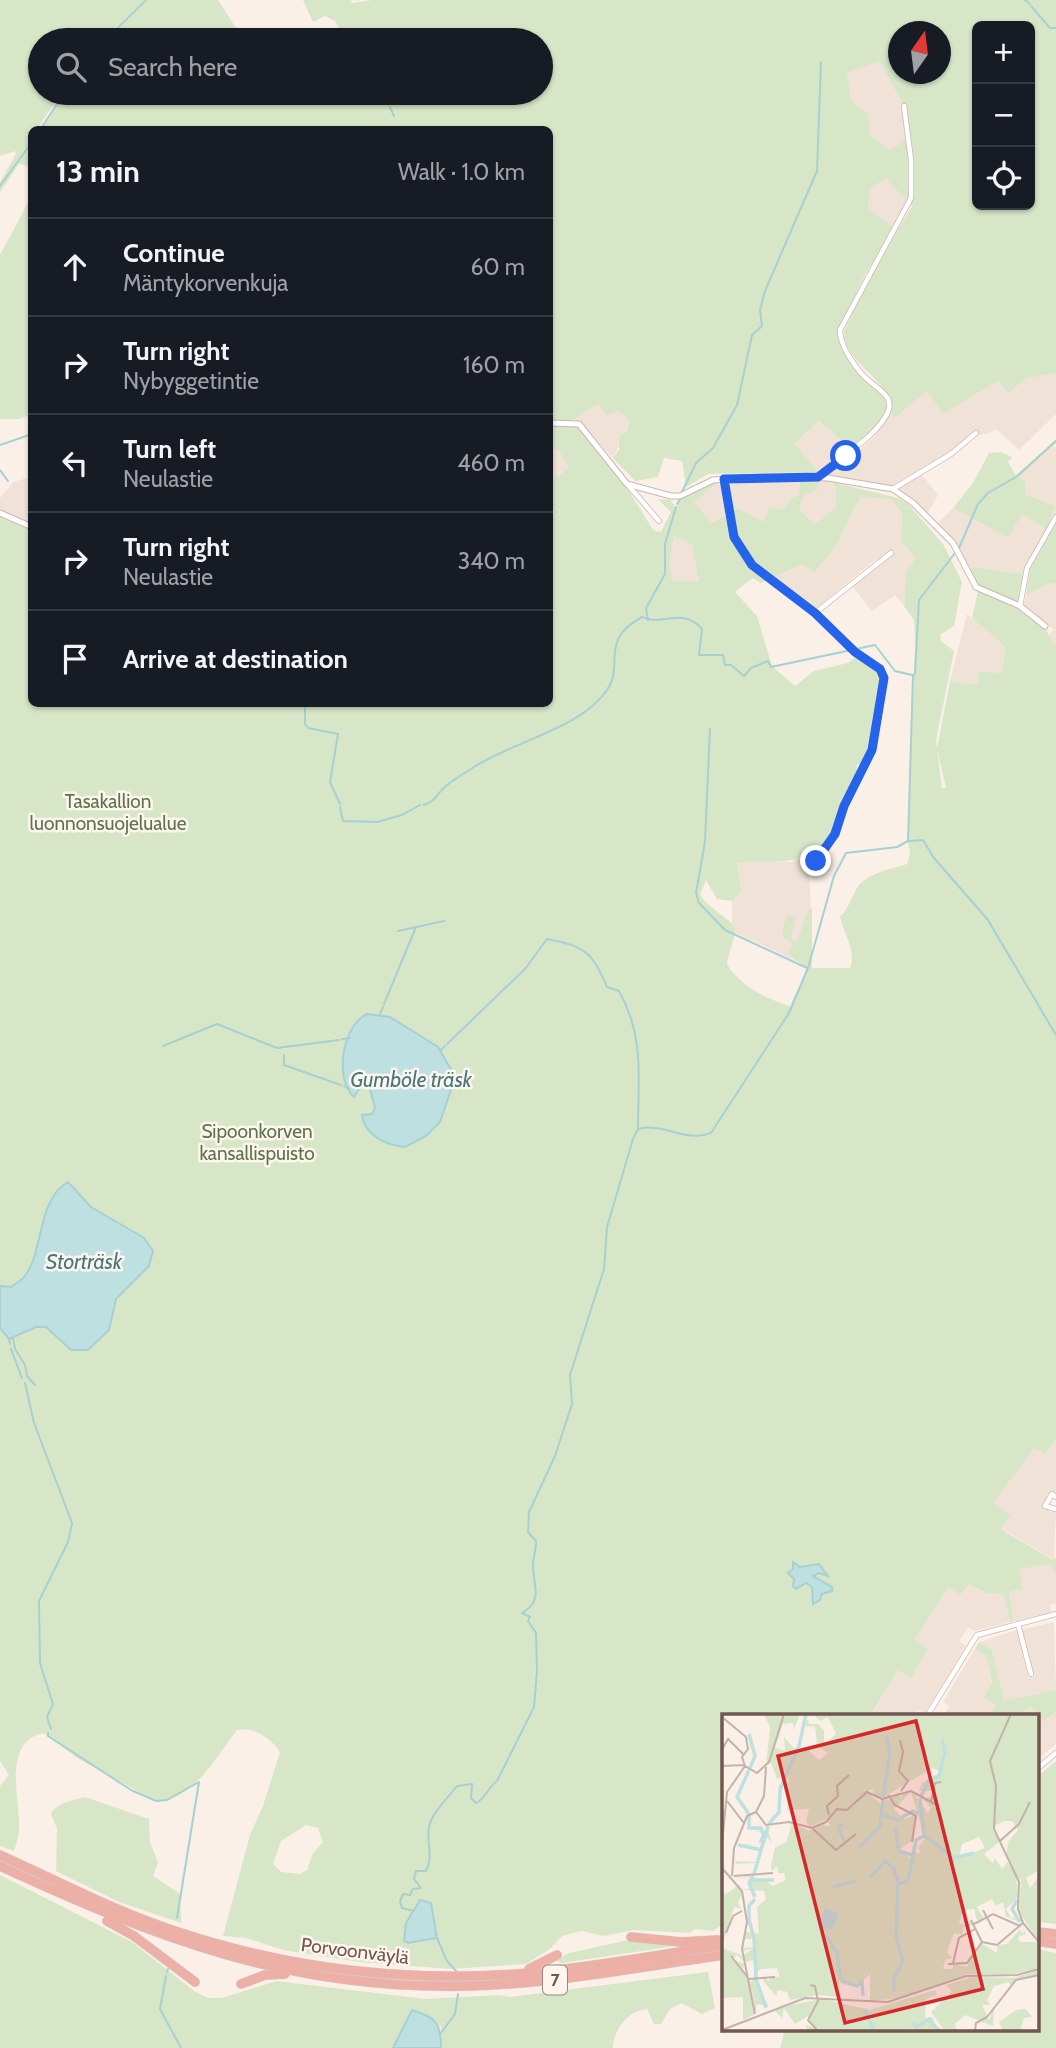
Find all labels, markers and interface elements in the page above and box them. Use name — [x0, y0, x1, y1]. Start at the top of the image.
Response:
north arrow — [888, 21, 951, 84]
map controls — [972, 21, 1035, 210]
button: + — [972, 21, 1035, 84]
search box — [28, 28, 553, 105]
icon: search — [52, 48, 90, 86]
text: Search here — [108, 51, 237, 83]
button: − — [972, 84, 1035, 147]
button: locate — [972, 147, 1035, 210]
text: 13 min — [56, 153, 140, 190]
text: Walk · 1.0 km — [398, 158, 525, 186]
text: Continue — [123, 237, 225, 269]
icon: ahead — [56, 248, 94, 286]
text: 60 m — [471, 253, 525, 281]
text: Mäntykorvenkuja — [123, 269, 288, 297]
text: Turn right — [123, 335, 229, 367]
icon: right — [56, 346, 94, 384]
text: 160 m — [463, 351, 525, 379]
text: Nybyggetintie — [123, 367, 259, 395]
text: Turn left — [123, 433, 216, 465]
route start — [830, 440, 861, 471]
icon: left — [56, 444, 94, 482]
text: 460 m — [457, 449, 525, 477]
text: Neulastie — [123, 465, 213, 493]
text: Turn right — [123, 531, 229, 563]
icon: right — [56, 542, 94, 580]
text: 340 m — [458, 547, 525, 575]
text: Neulastie — [123, 563, 213, 591]
icon: arrive — [56, 640, 94, 678]
text: Arrive at destination — [123, 643, 348, 675]
park label: Tasakallion luonnonsuojelualue — [30, 790, 187, 835]
route end — [800, 845, 831, 876]
water label: Gumböle träsk — [350, 1067, 473, 1092]
park label: Sipoonkorven kansallispuisto — [199, 1120, 315, 1165]
water label: Storträsk — [46, 1249, 123, 1274]
inset map — [722, 1714, 1038, 2030]
street label: Porvoonväylä — [300, 1933, 410, 1969]
road number: 7 — [543, 1966, 567, 1994]

